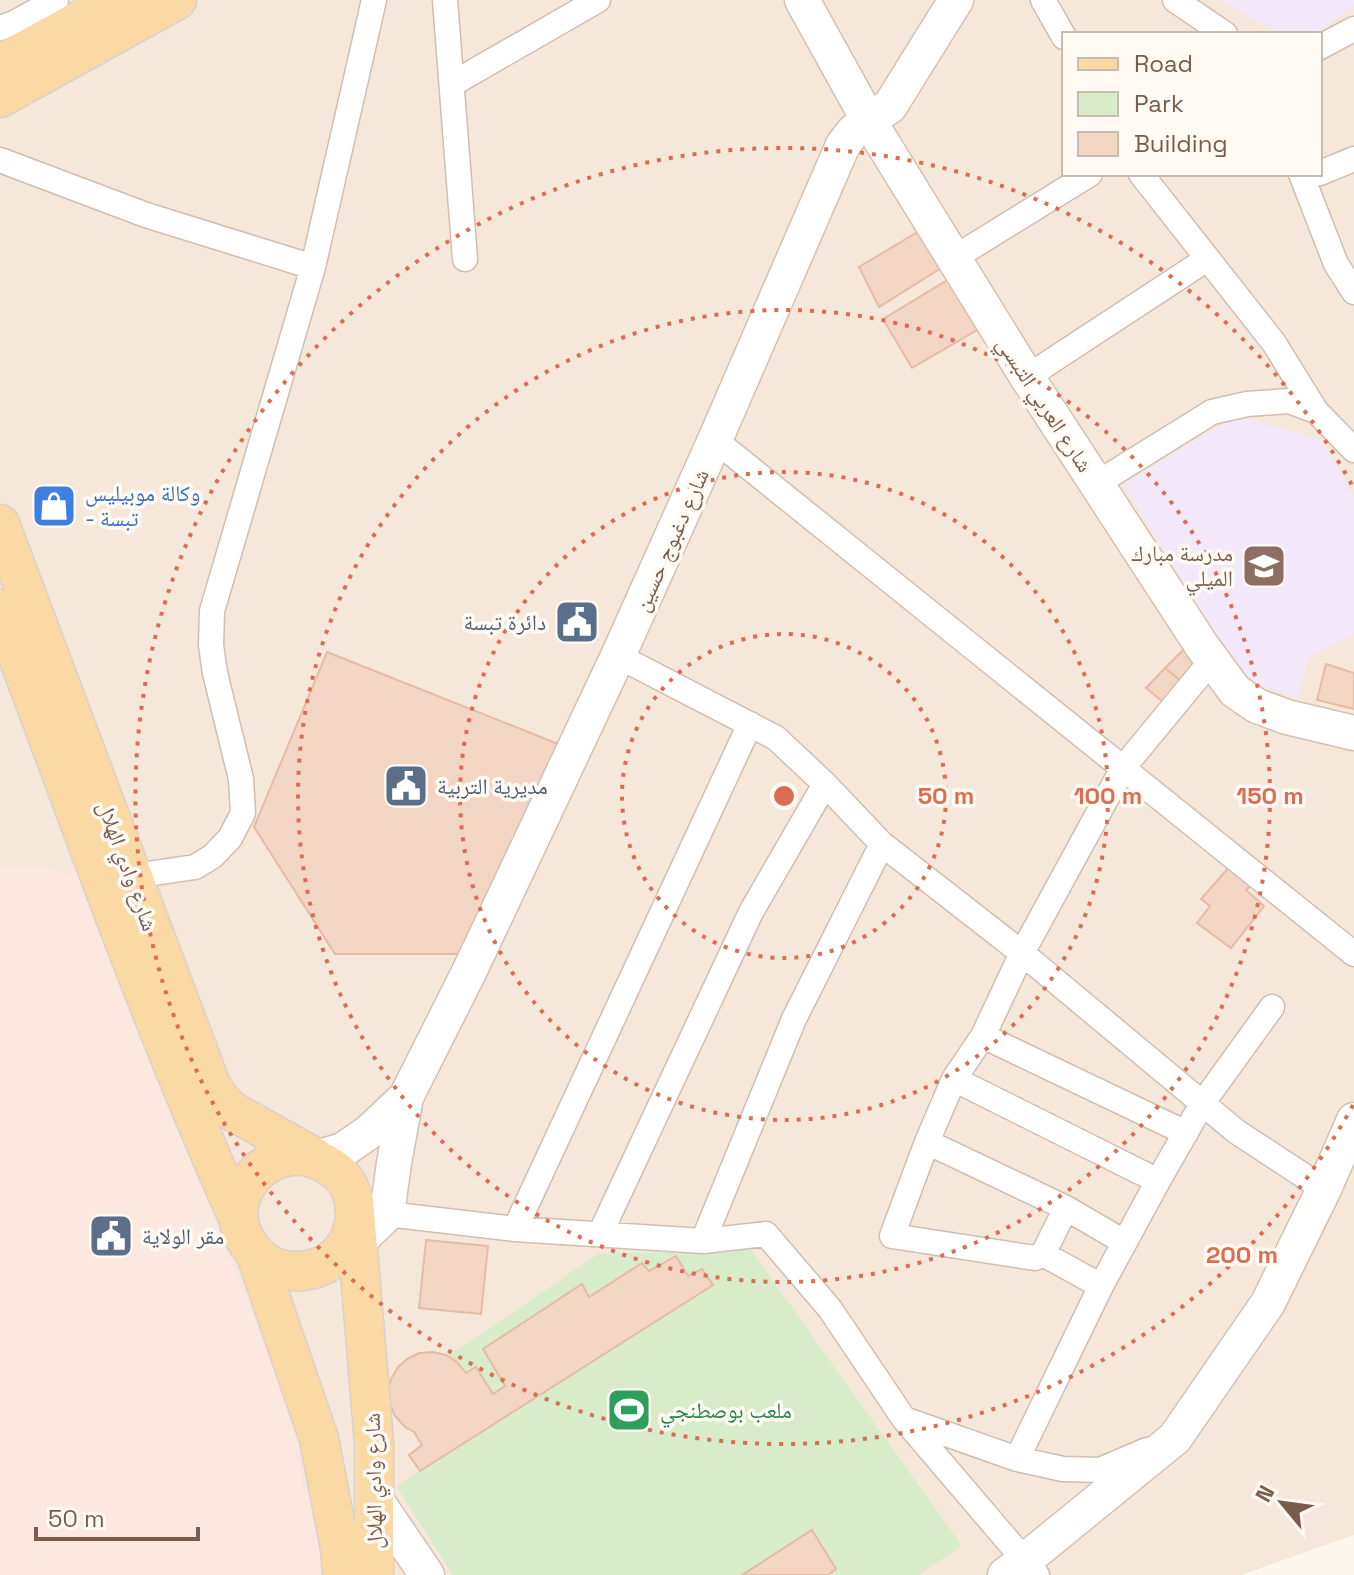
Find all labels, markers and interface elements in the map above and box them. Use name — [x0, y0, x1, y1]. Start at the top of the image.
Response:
legend — [1062, 32, 1322, 176]
text: Road — [1134, 48, 1193, 79]
text: Park — [1134, 88, 1184, 119]
text: Building — [1134, 128, 1228, 159]
street label: شارع العربي التبسي — [988, 331, 1099, 479]
street label: شارع دغبوج حسين — [627, 464, 715, 616]
place label: وكالة موبيليس - تبسة — [85, 479, 200, 532]
shop icon: وكالة موبيليس - تبسة — [30, 482, 78, 530]
place label: مدرسة مبارك الميلي — [1131, 539, 1233, 596]
school or university icon: مدرسة مبارك الميلي — [1240, 542, 1288, 590]
public building icon: دائرة تبسة — [553, 598, 601, 646]
place label: دائرة تبسة — [464, 608, 546, 636]
public building icon: مديرية التربية — [382, 762, 430, 810]
place label: مديرية التربية — [437, 772, 548, 800]
text: 50 m — [918, 780, 974, 811]
text: 100 m — [1074, 780, 1142, 811]
text: 150 m — [1236, 780, 1304, 811]
centre of rings — [770, 782, 798, 810]
street label: شارع وادي الهلال — [88, 797, 164, 936]
public building icon: مقر الولاية — [87, 1212, 135, 1260]
place label: مقر الولاية — [142, 1222, 224, 1250]
text: 200 m — [1206, 1239, 1278, 1270]
sports icon: ملعب بوصطنجي — [605, 1386, 653, 1434]
place label: ملعب بوصطنجي — [660, 1396, 792, 1428]
street label: شارع وادي الهلال — [358, 1413, 392, 1549]
north arrow — [1242, 1463, 1322, 1543]
text: N — [1249, 1480, 1280, 1507]
scale bar — [36, 1491, 198, 1541]
text: 50 m — [48, 1503, 105, 1534]

